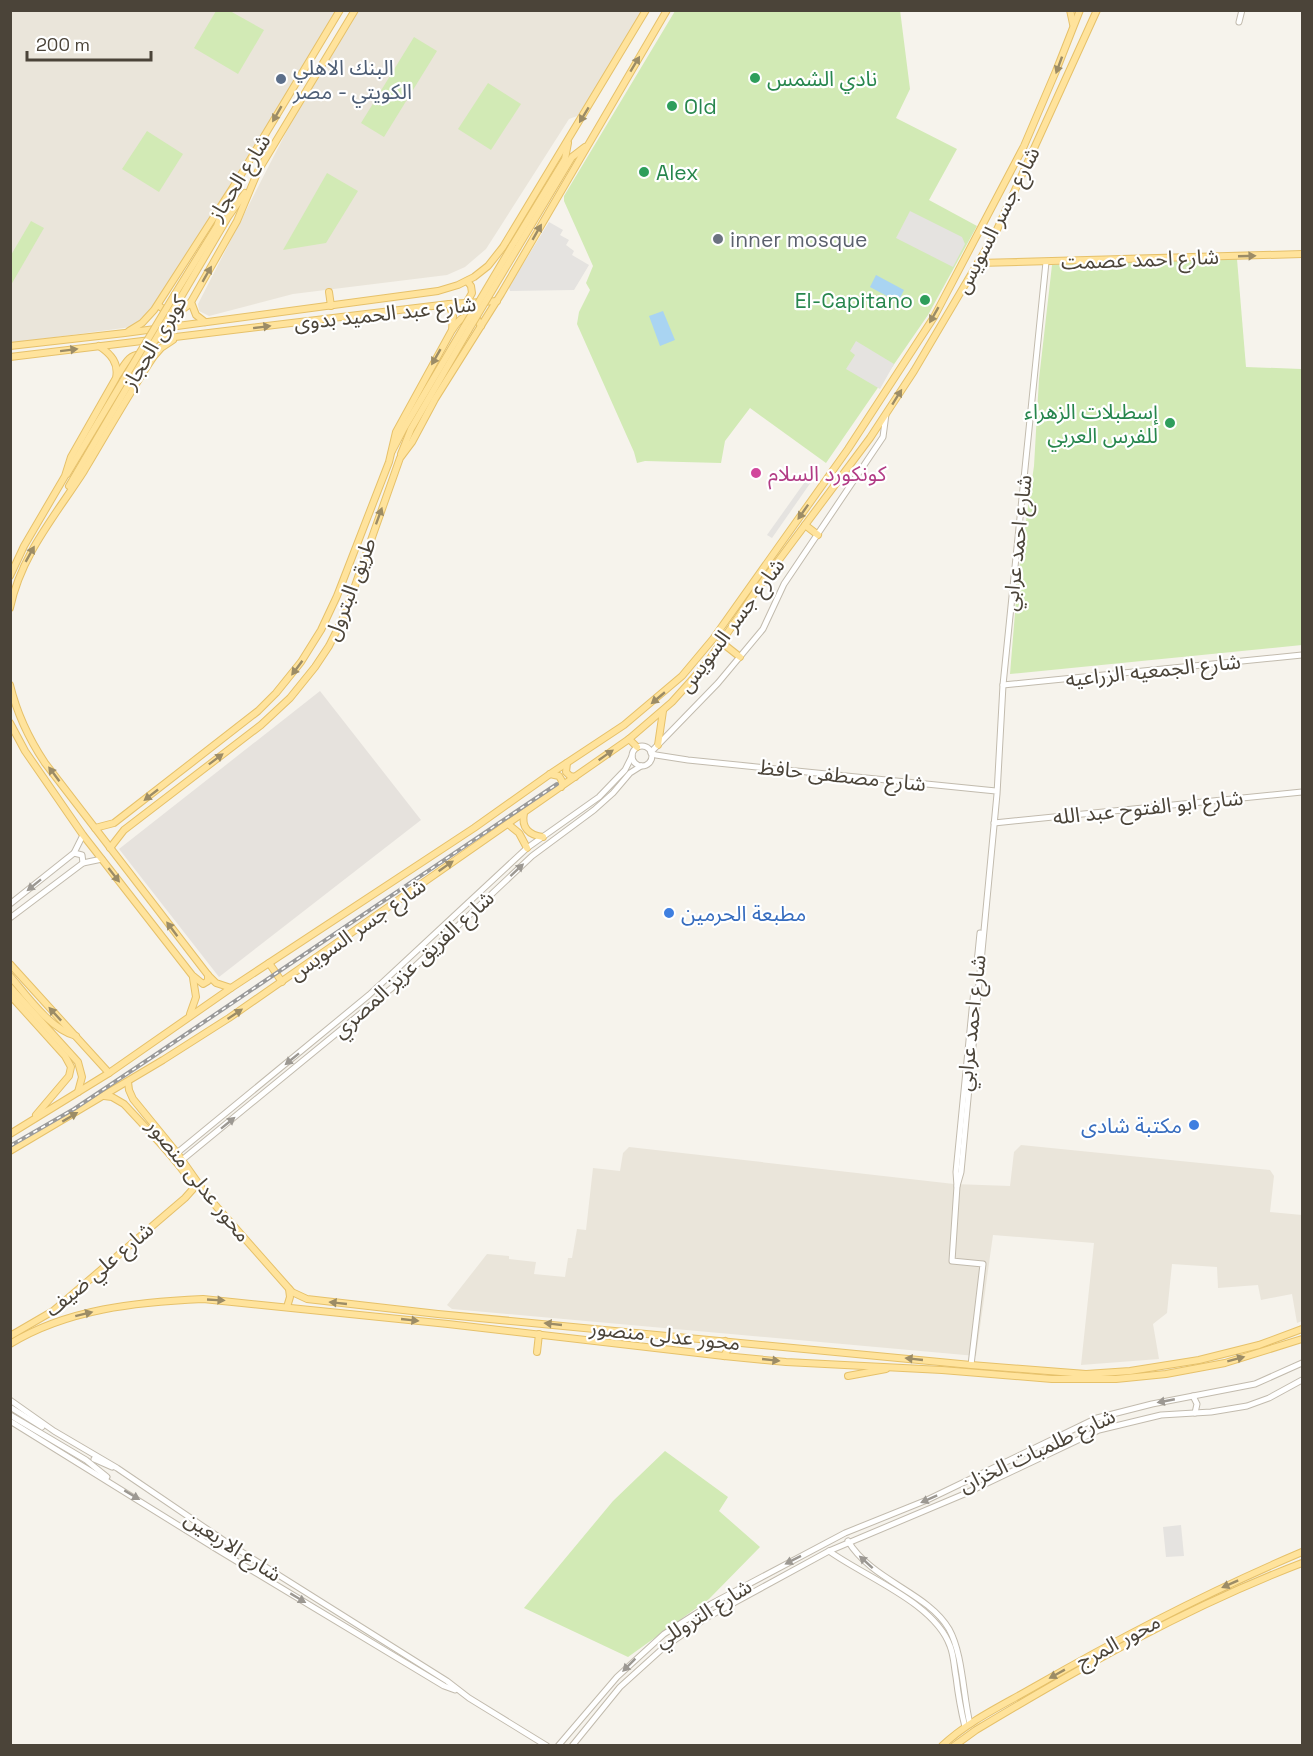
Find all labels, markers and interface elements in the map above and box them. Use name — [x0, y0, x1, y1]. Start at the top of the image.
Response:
scale bar — [27, 24, 152, 62]
text: 200 m — [36, 33, 90, 56]
place label: البنك الاهلي الكويتي - مصر — [292, 54, 412, 107]
one-way arrow — [630, 56, 641, 72]
one-way arrow — [1053, 56, 1063, 74]
place label: نادي الشمس — [767, 65, 877, 94]
marker: نادي الشمس — [748, 71, 762, 85]
marker: البنك الاهلي الكويتي - مصر — [274, 72, 288, 86]
place label: Old — [684, 93, 717, 120]
marker: Old — [665, 99, 679, 113]
one-way arrow — [272, 106, 282, 123]
one-way arrow — [578, 107, 589, 123]
street label: شارع الحجاز — [201, 129, 278, 227]
street label: شارع جسر السويس — [948, 142, 1047, 299]
place label: Alex — [656, 159, 699, 186]
marker: Alex — [637, 165, 651, 179]
one-way arrow — [531, 224, 542, 240]
place label: inner mosque — [730, 226, 868, 253]
marker: inner mosque — [711, 232, 725, 246]
street label: شارع احمد عصمت — [1061, 243, 1219, 277]
one-way arrow — [1237, 251, 1256, 260]
one-way arrow — [201, 266, 212, 282]
place label: El-Capitano — [795, 287, 913, 314]
street label: كوبرى الحجاز — [115, 290, 193, 395]
street label: شارع عبد الحميد بدوى — [292, 290, 478, 338]
marker: El-Capitano — [918, 293, 932, 307]
one-way arrow — [929, 307, 940, 323]
one-way arrow — [253, 322, 272, 332]
one-way arrow — [59, 345, 78, 354]
one-way arrow — [431, 349, 442, 365]
one-way arrow — [891, 389, 902, 405]
place label: إسطبلات الزهراء للفرس العربي — [1024, 398, 1159, 451]
marker: إسطبلات الزهراء للفرس العربي — [1163, 416, 1177, 430]
place label: كونكورد السلام — [768, 460, 887, 490]
marker: كونكورد السلام — [749, 466, 763, 480]
street label: شارع احمد عرابي — [996, 474, 1040, 613]
one-way arrow — [798, 504, 809, 520]
one-way arrow — [374, 507, 384, 525]
street label: طريق البترول — [318, 534, 382, 644]
one-way arrow — [25, 545, 35, 562]
street label: شارع جسر السويس — [672, 552, 792, 699]
street label: شارع الجمعيه الزراعيه — [1064, 647, 1242, 695]
one-way arrow — [291, 659, 303, 675]
one-way arrow — [651, 691, 666, 704]
one-way arrow — [598, 749, 614, 761]
street label: شارع مصطفى حافظ — [756, 753, 927, 799]
one-way arrow — [209, 754, 224, 766]
one-way arrow — [48, 766, 60, 782]
street label: شارع ابو الفتوح عبد الله — [1052, 784, 1245, 832]
one-way arrow — [143, 789, 159, 801]
one-way arrow — [438, 860, 454, 872]
one-way arrow — [509, 864, 523, 878]
one-way arrow — [107, 867, 120, 883]
street label: شارع جسر السويس — [283, 872, 432, 988]
one-way arrow — [26, 879, 42, 892]
street label: شارع الفريق عزيز المصري — [326, 884, 501, 1046]
place label: مطبعة الحرمين — [681, 900, 806, 927]
marker: مطبعة الحرمين — [662, 906, 676, 920]
one-way arrow — [166, 921, 179, 937]
street label: شارع احمد عرابي — [950, 954, 994, 1093]
one-way arrow — [49, 1007, 63, 1021]
one-way arrow — [227, 1009, 243, 1020]
one-way arrow — [284, 1053, 300, 1066]
one-way arrow — [62, 1112, 78, 1123]
street label: محور عدلى منصور — [140, 1112, 257, 1247]
place label: مكتبة شادى — [1081, 1112, 1182, 1139]
one-way arrow — [220, 1117, 235, 1130]
marker: مكتبة شادى — [1187, 1118, 1201, 1132]
street label: شارع علي ضيف — [39, 1216, 161, 1325]
one-way arrow — [207, 1295, 226, 1305]
one-way arrow — [328, 1298, 347, 1308]
one-way arrow — [75, 1309, 93, 1319]
street label: محور عدلى منصور — [587, 1314, 742, 1356]
one-way arrow — [401, 1315, 420, 1325]
one-way arrow — [543, 1319, 562, 1329]
one-way arrow — [905, 1354, 924, 1364]
one-way arrow — [1227, 1354, 1246, 1364]
one-way arrow — [761, 1355, 780, 1365]
one-way arrow — [1156, 1397, 1175, 1406]
street label: شارع طلمبات الخزان — [954, 1402, 1120, 1500]
one-way arrow — [124, 1490, 140, 1501]
one-way arrow — [919, 1494, 937, 1504]
street label: شارع الاربعين — [178, 1505, 287, 1589]
one-way arrow — [784, 1555, 801, 1565]
one-way arrow — [859, 1556, 874, 1569]
street label: شارع التروللي — [649, 1573, 758, 1656]
one-way arrow — [1220, 1579, 1238, 1589]
one-way arrow — [290, 1592, 306, 1603]
street label: محور المرج — [1071, 1608, 1166, 1676]
one-way arrow — [623, 1657, 637, 1671]
one-way arrow — [1048, 1669, 1065, 1679]

